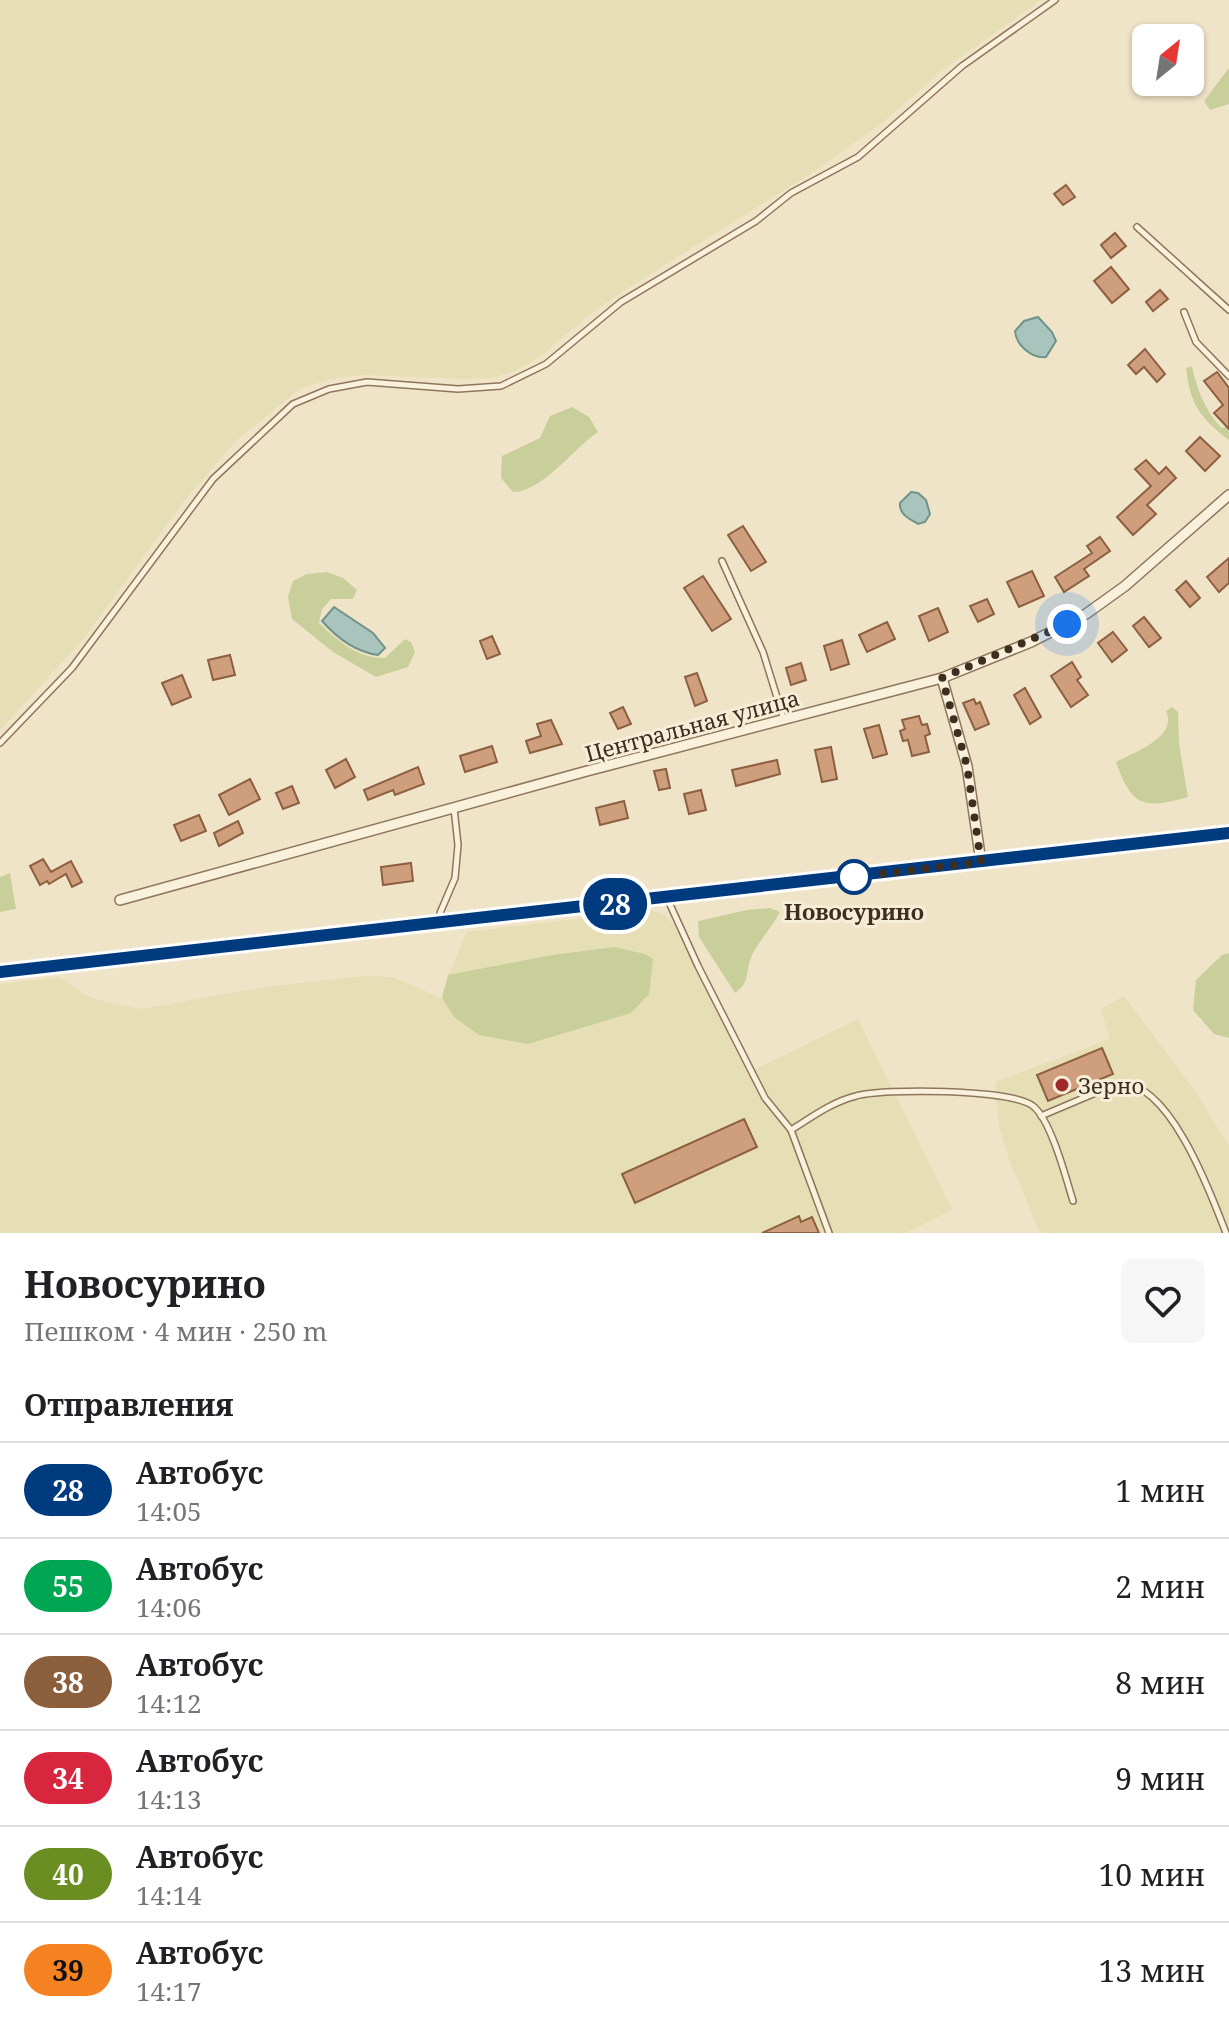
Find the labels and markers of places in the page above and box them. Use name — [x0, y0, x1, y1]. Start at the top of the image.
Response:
marker: Новосурино — [837, 860, 871, 894]
place label: Новосурино — [784, 896, 924, 926]
place label: Зерно — [1078, 1070, 1144, 1100]
marker: Зерно — [1053, 1076, 1071, 1094]

